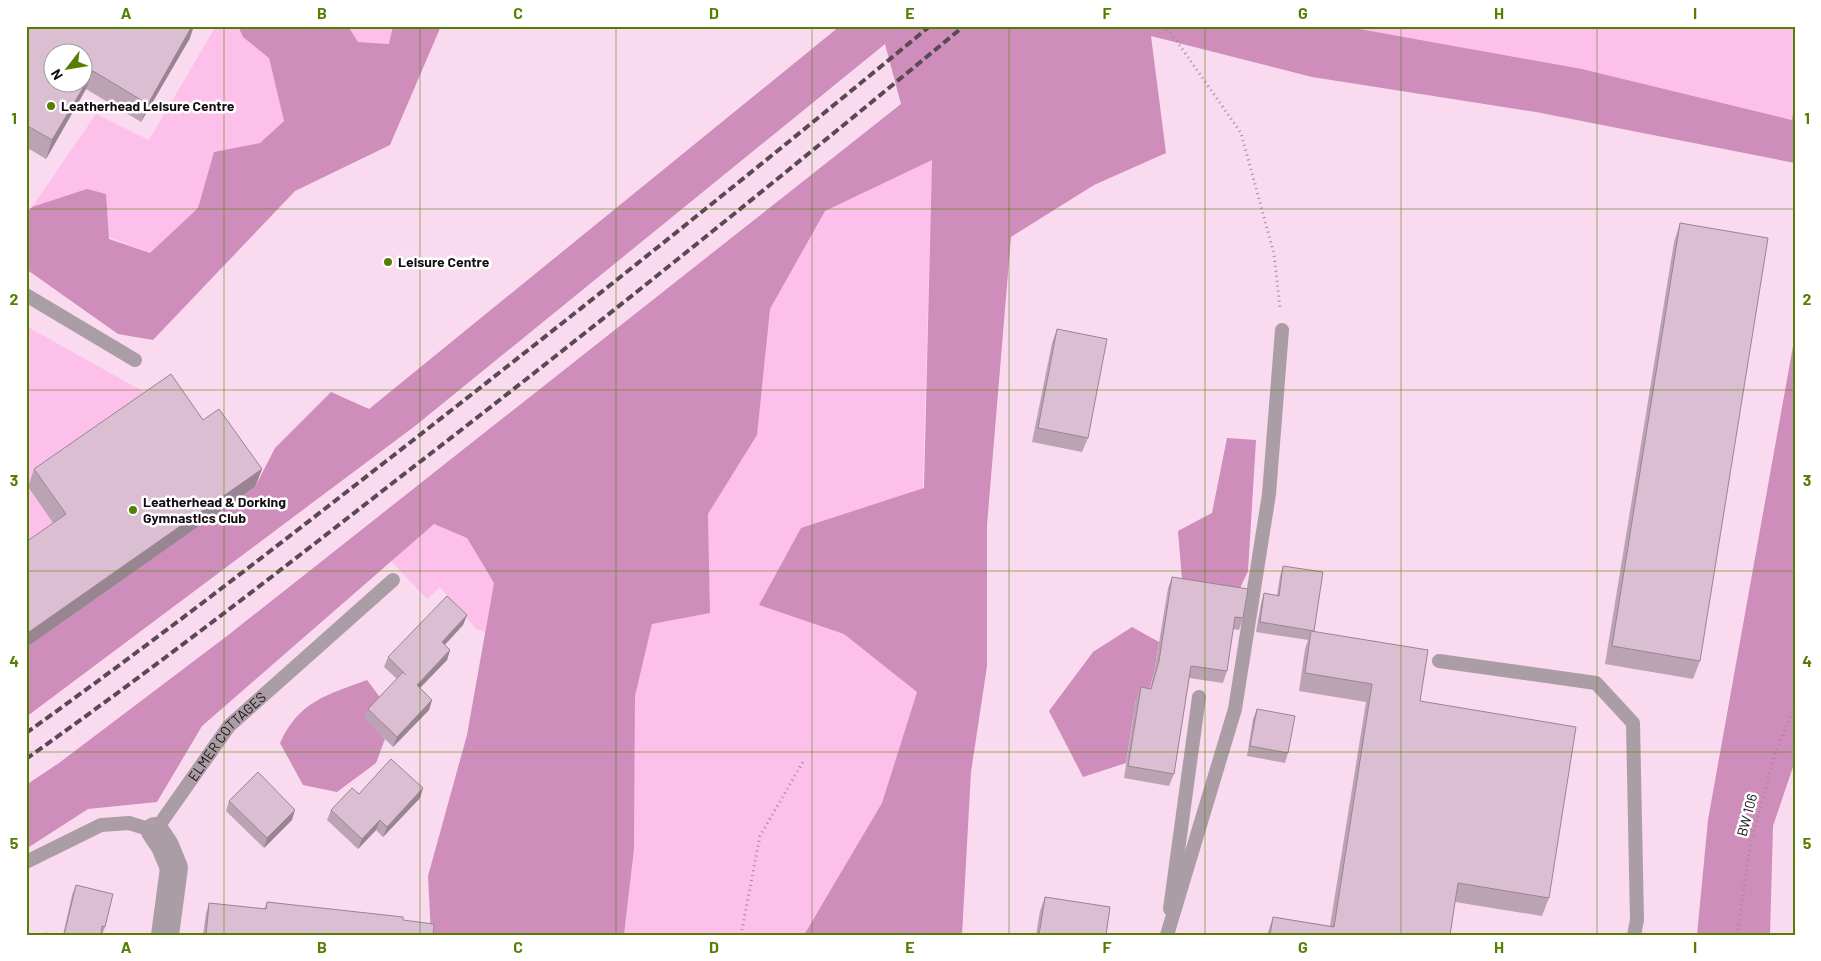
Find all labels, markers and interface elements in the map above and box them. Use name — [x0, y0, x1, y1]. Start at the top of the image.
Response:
text: A — [121, 3, 132, 22]
text: B — [317, 3, 327, 22]
text: C — [513, 3, 523, 22]
text: D — [709, 3, 719, 22]
text: E — [905, 3, 915, 22]
text: F — [1103, 3, 1112, 22]
text: G — [1298, 3, 1308, 22]
text: H — [1494, 3, 1504, 22]
text: I — [1693, 3, 1697, 22]
north arrow — [42, 42, 92, 92]
text: N — [47, 67, 66, 83]
place label: Leatherhead Leisure Centre — [61, 97, 235, 114]
marker: Leatherhead Leisure Centre — [45, 100, 57, 112]
text: 1 — [11, 108, 17, 127]
text: 1 — [1804, 108, 1810, 127]
place label: Leisure Centre — [398, 253, 490, 270]
marker: Leisure Centre — [382, 256, 394, 268]
text: 2 — [10, 289, 19, 308]
text: 2 — [1803, 289, 1812, 308]
text: 3 — [10, 470, 18, 489]
text: 3 — [1803, 470, 1811, 489]
place label: Leatherhead & Dorking Gymnastics Club — [143, 493, 286, 526]
marker: Leatherhead & Dorking Gymnastics Club — [127, 504, 139, 516]
text: 4 — [9, 651, 19, 670]
text: 4 — [1802, 651, 1812, 670]
street label: ELMER COTTAGES — [184, 688, 269, 784]
street label: BW 106 — [1733, 792, 1760, 838]
text: 5 — [10, 833, 19, 852]
text: 5 — [1803, 833, 1812, 852]
text: A — [121, 937, 132, 956]
text: B — [317, 937, 327, 956]
text: C — [513, 937, 523, 956]
text: D — [709, 937, 719, 956]
text: E — [905, 937, 915, 956]
text: F — [1103, 937, 1112, 956]
text: G — [1298, 937, 1308, 956]
text: H — [1494, 937, 1504, 956]
text: I — [1693, 937, 1697, 956]

